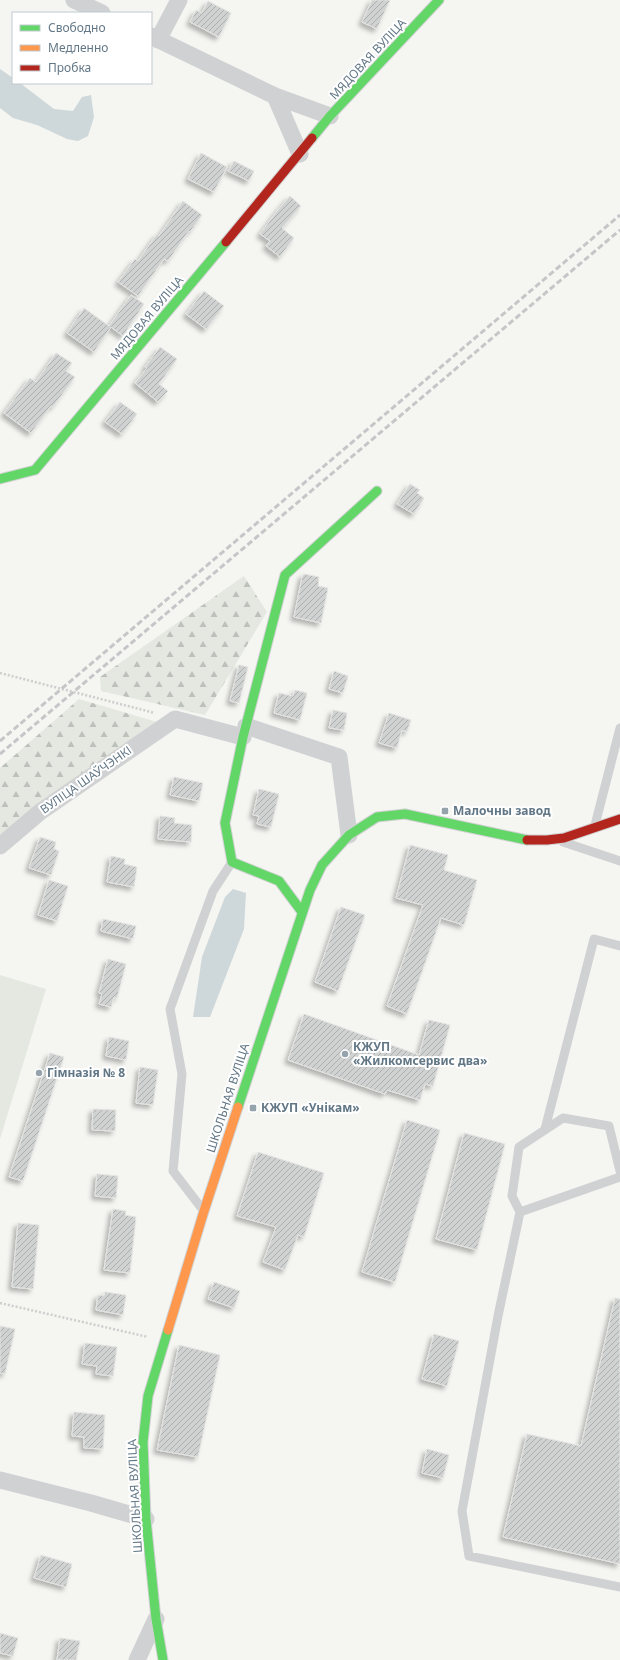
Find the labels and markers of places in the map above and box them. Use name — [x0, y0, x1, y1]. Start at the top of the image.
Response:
place label: Малочны завод — [453, 802, 551, 819]
marker: Малочны завод — [440, 806, 450, 816]
place label: КЖУП «Жилкомсервис два» — [353, 1038, 487, 1069]
marker: КЖУП «Жилкомсервис два» — [340, 1049, 350, 1059]
place label: Гімназія № 8 — [47, 1064, 125, 1081]
marker: Гімназія № 8 — [34, 1068, 44, 1078]
place label: КЖУП «Унікам» — [261, 1099, 360, 1116]
marker: КЖУП «Унікам» — [248, 1103, 258, 1113]

